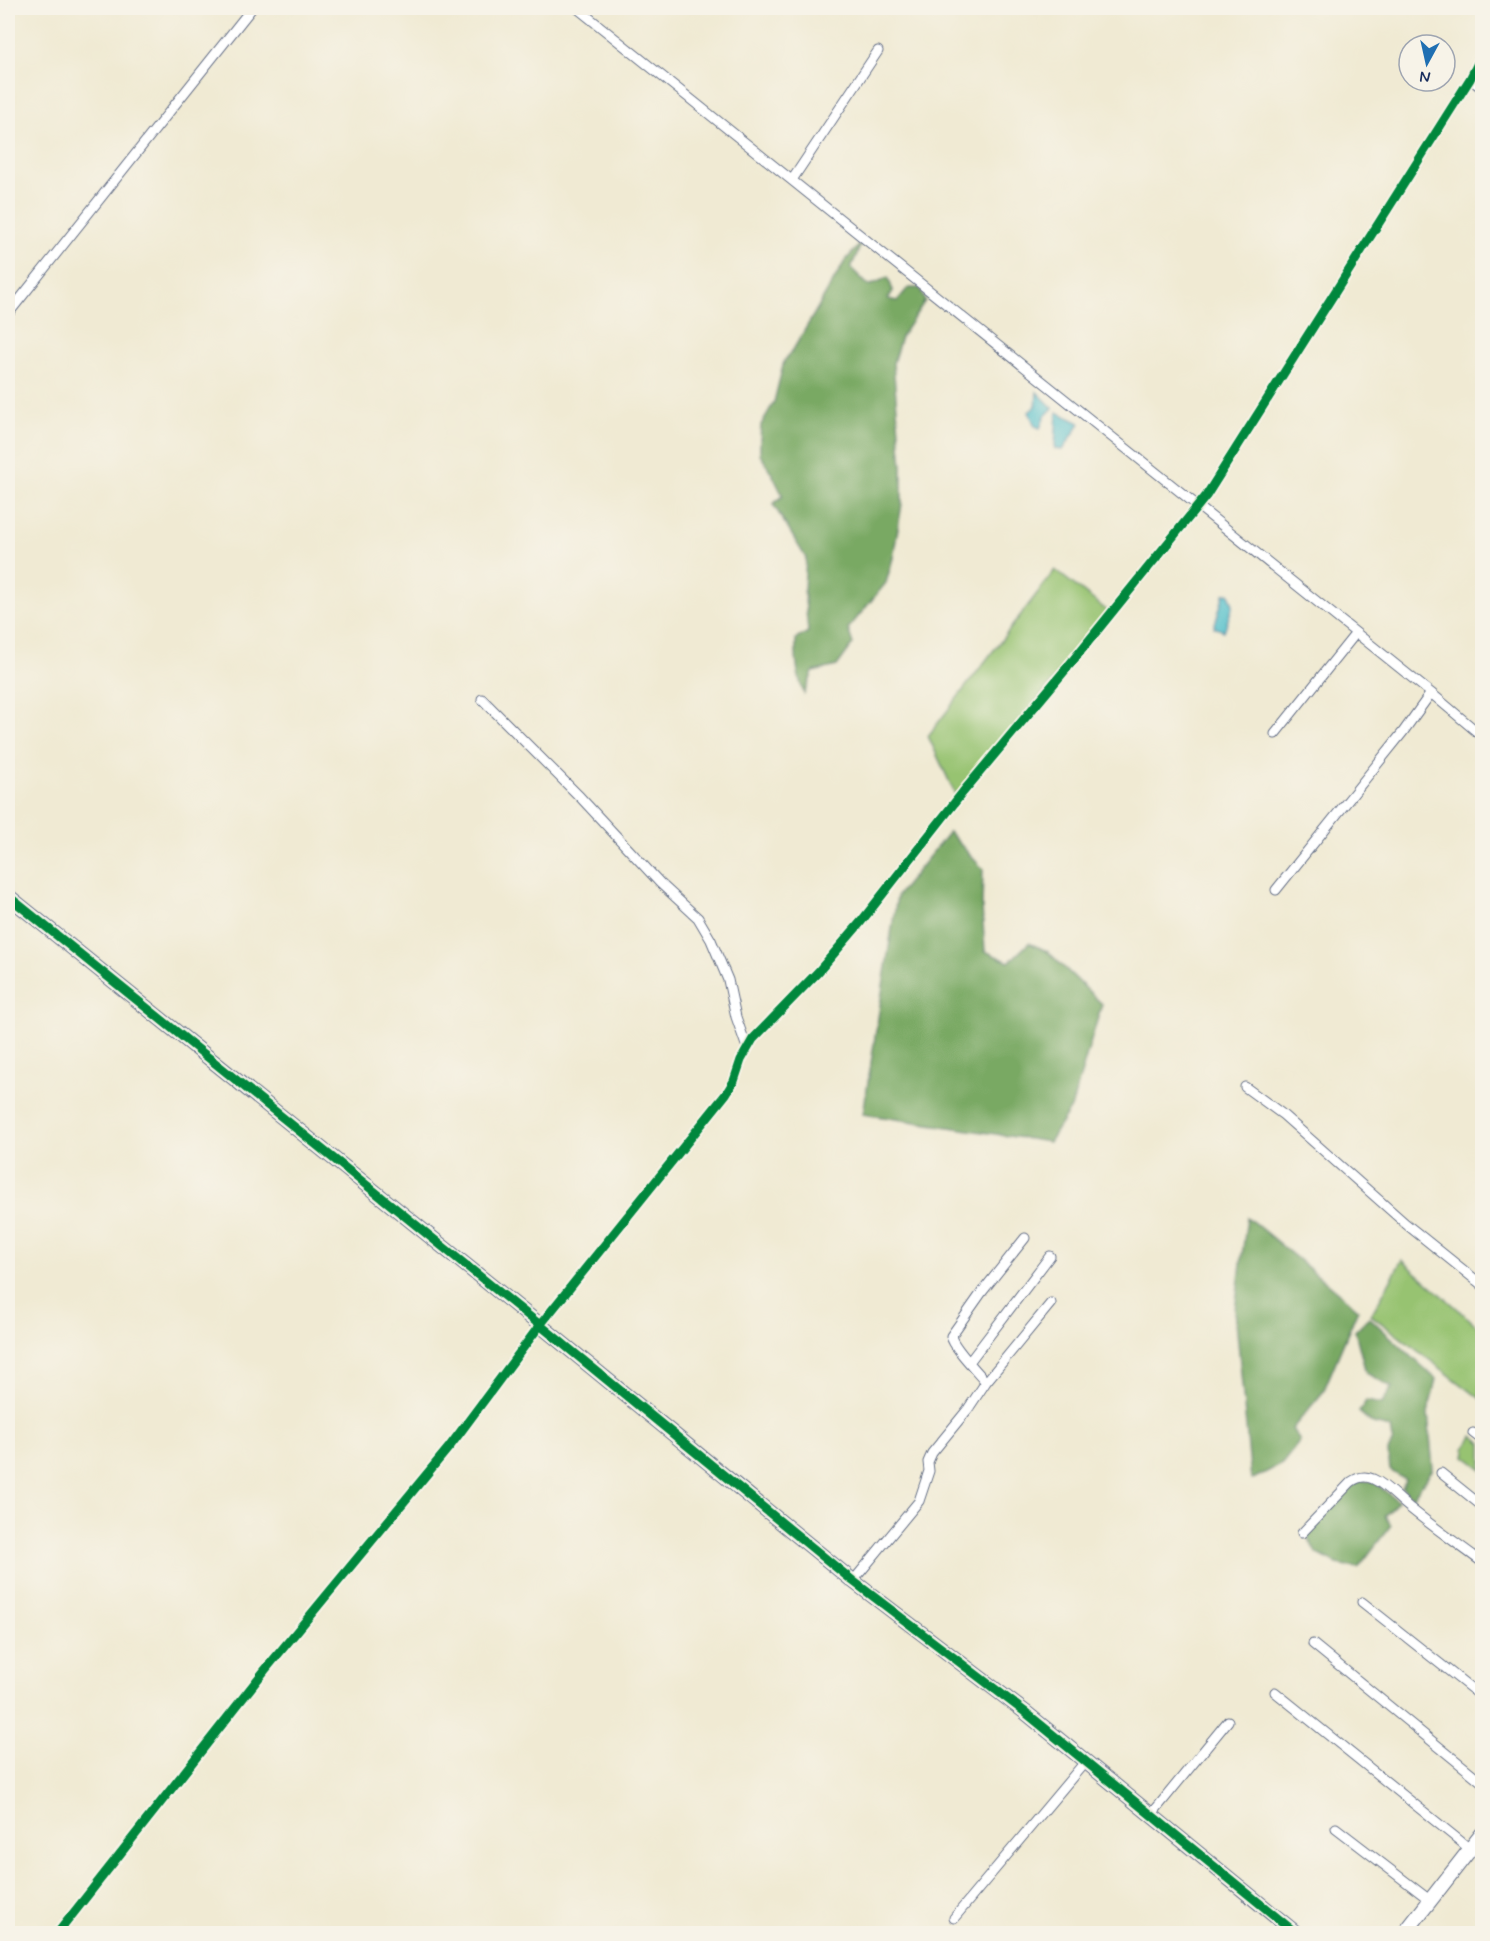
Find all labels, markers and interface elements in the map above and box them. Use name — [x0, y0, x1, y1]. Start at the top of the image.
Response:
north arrow — [1397, 33, 1457, 93]
text: N — [1418, 65, 1432, 88]

